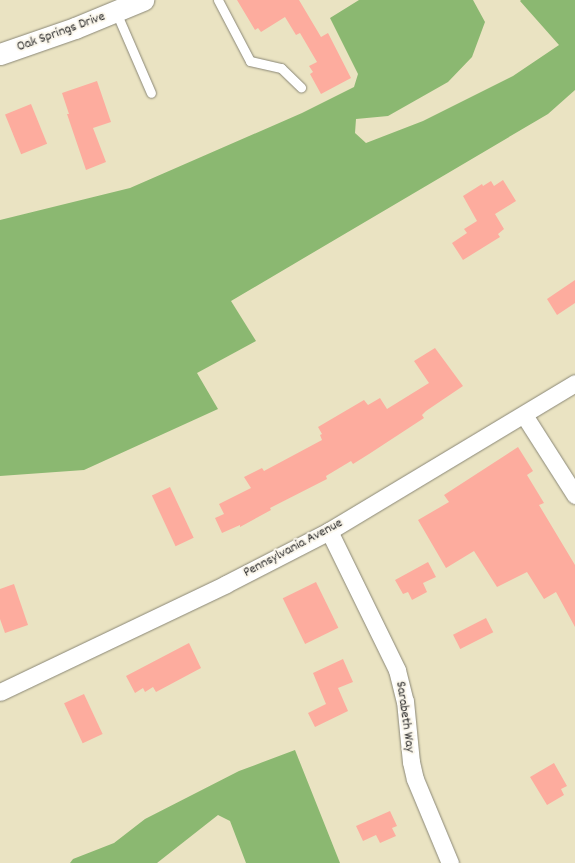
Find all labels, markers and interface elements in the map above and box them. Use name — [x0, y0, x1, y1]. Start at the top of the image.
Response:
street label: Oak Springs Drive — [15, 8, 107, 56]
street label: Pennsylvania Avenue — [241, 515, 345, 581]
street label: Sarabeth Way — [392, 680, 418, 754]

